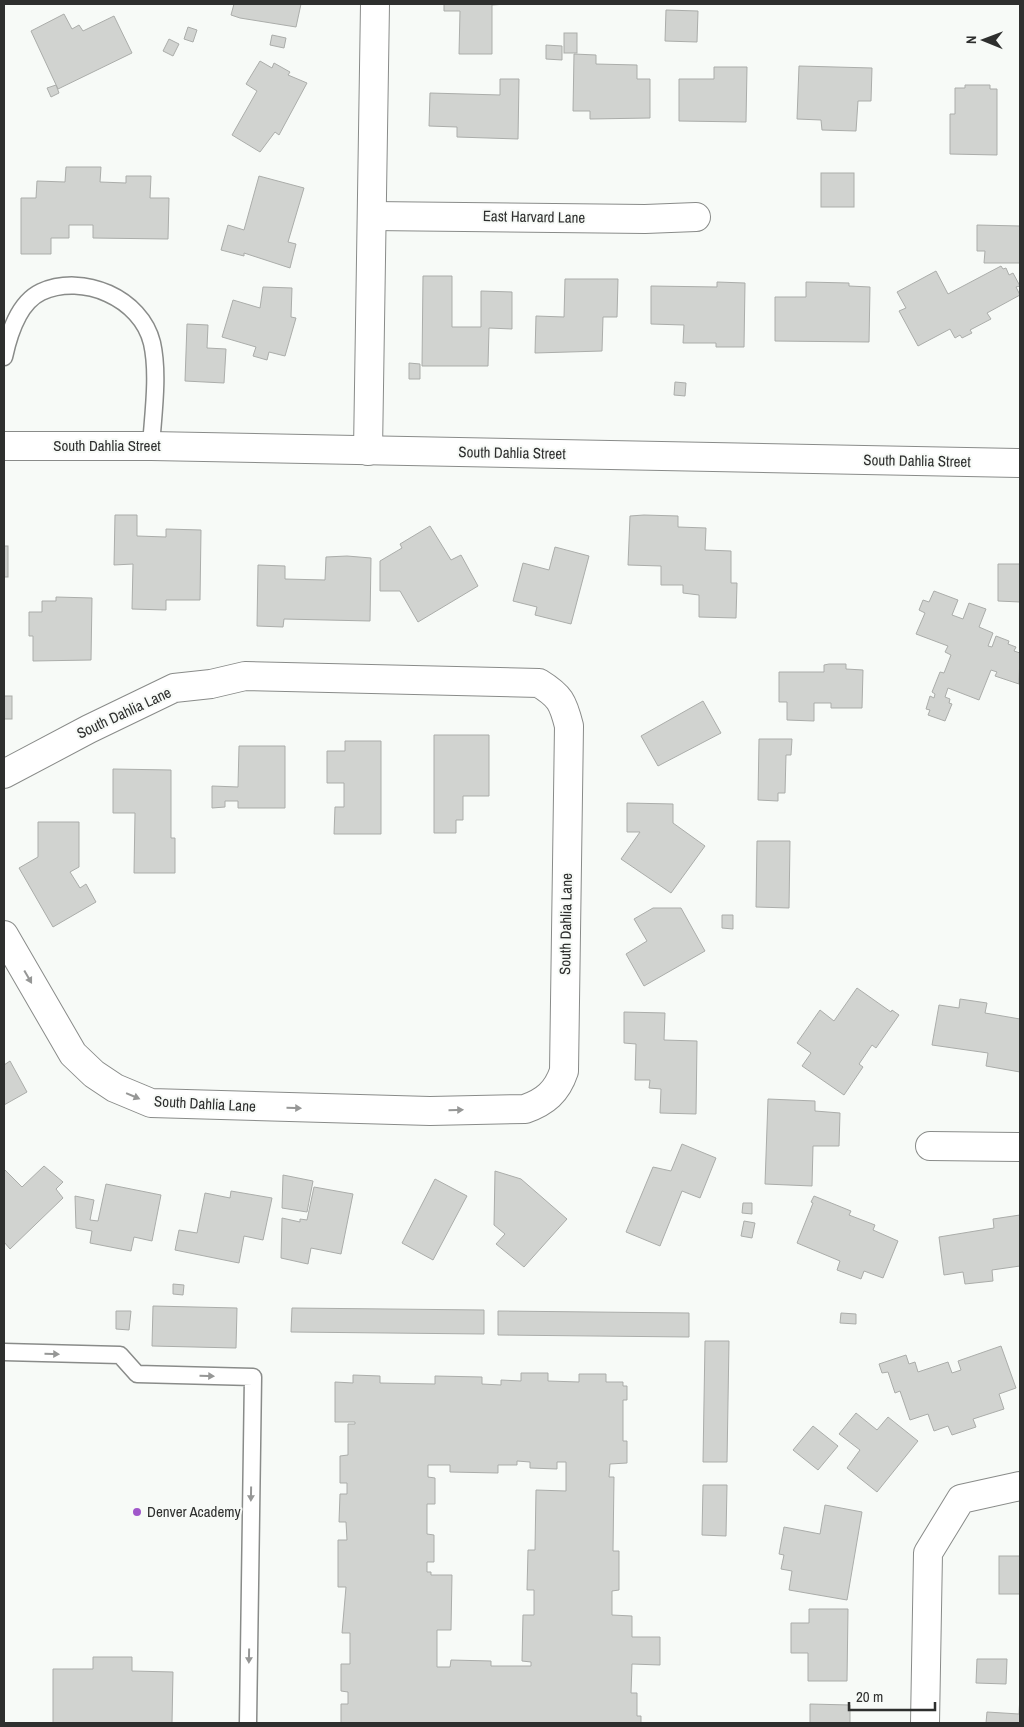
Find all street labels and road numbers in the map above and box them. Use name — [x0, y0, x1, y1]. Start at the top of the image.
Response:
street label: East Harvard Lane — [483, 205, 586, 228]
street label: South Dahlia Street — [53, 435, 161, 456]
street label: South Dahlia Street — [458, 441, 566, 464]
street label: South Dahlia Street — [863, 449, 971, 472]
street label: South Dahlia Lane — [73, 681, 175, 744]
street label: South Dahlia Lane — [554, 873, 577, 975]
street label: South Dahlia Lane — [154, 1090, 257, 1117]

